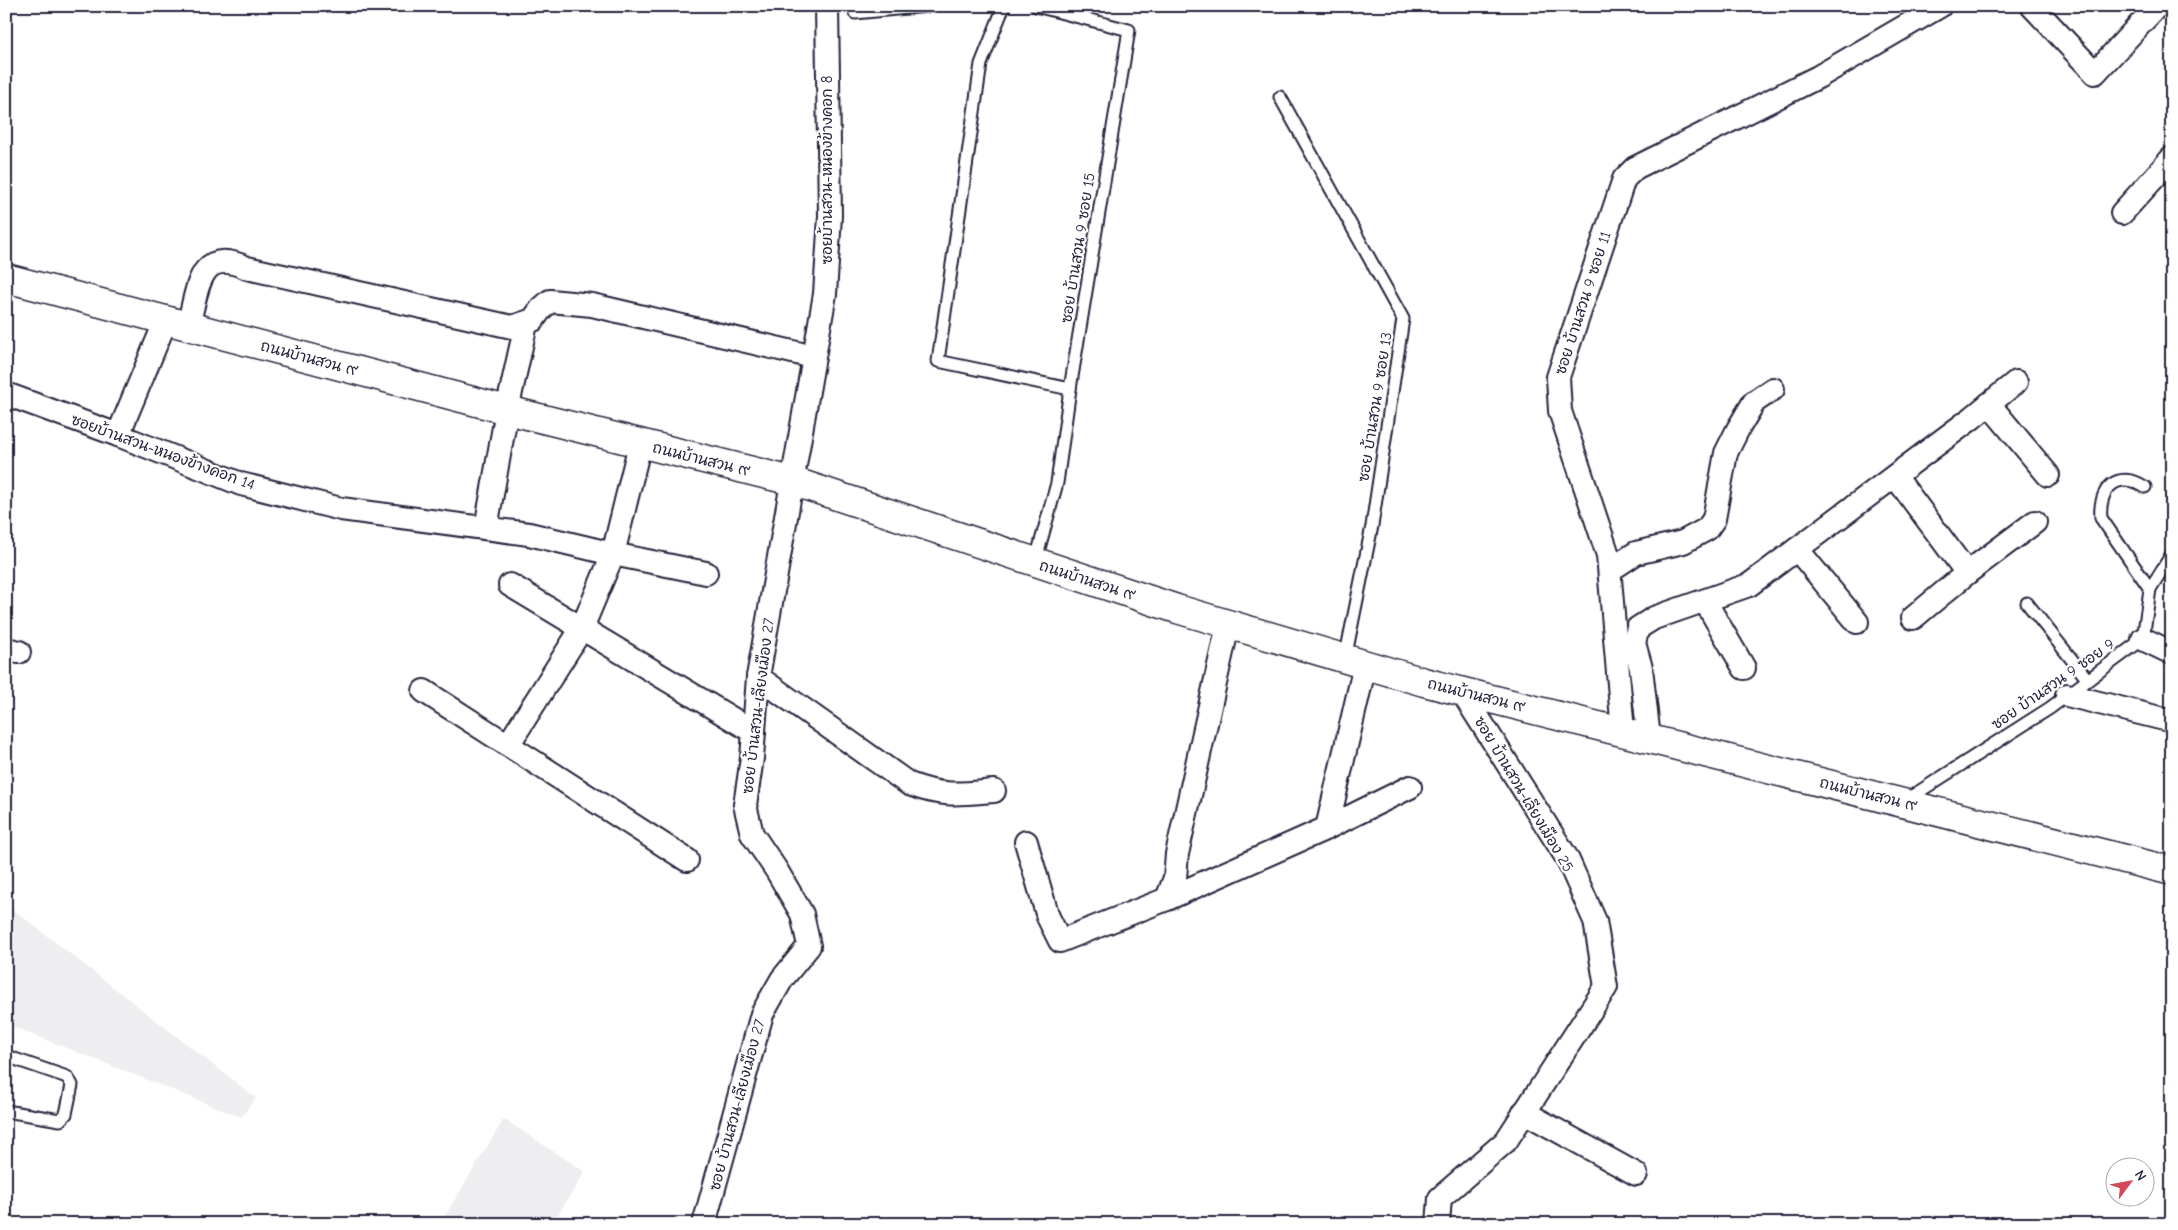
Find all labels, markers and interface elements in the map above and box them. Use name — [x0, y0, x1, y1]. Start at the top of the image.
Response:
street label: ซอยบ้านสวน-หนองข้างคอก 8 — [817, 76, 836, 264]
street label: ซอย บ้านสวน 9 ซอย 15 — [1056, 171, 1099, 324]
street label: ซอย บ้านสวน 9 ซอย 11 — [1550, 229, 1615, 377]
street label: ซอย บ้านสวน 9 ซอย 13 — [1353, 331, 1396, 483]
street label: ถนนบ้านสวน ๙ — [259, 336, 361, 380]
street label: ซอยบ้านสวน-หนองข้างคอก 14 — [69, 409, 258, 494]
street label: ถนนบ้านสวน ๙ — [651, 437, 753, 480]
street label: ถนนบ้านสวน ๙ — [1037, 555, 1138, 604]
street label: ซอย บ้านสวน-เลียงเมือง 27 — [737, 617, 778, 795]
street label: ซอย บ้านสวน 9 ซอย 9 — [1987, 634, 2118, 733]
street label: ถนนบ้านสวน ๙ — [1426, 673, 1528, 716]
street label: ซอย บ้านสวน-เลียงเมือง 25 — [1470, 713, 1578, 875]
street label: ถนนบ้านสวน ๙ — [1818, 772, 1920, 815]
street label: ซอย บ้านสวน-เลียงเมือง 27 — [704, 1017, 769, 1193]
north arrow — [2106, 1158, 2156, 1208]
text: N — [2131, 1167, 2150, 1184]

